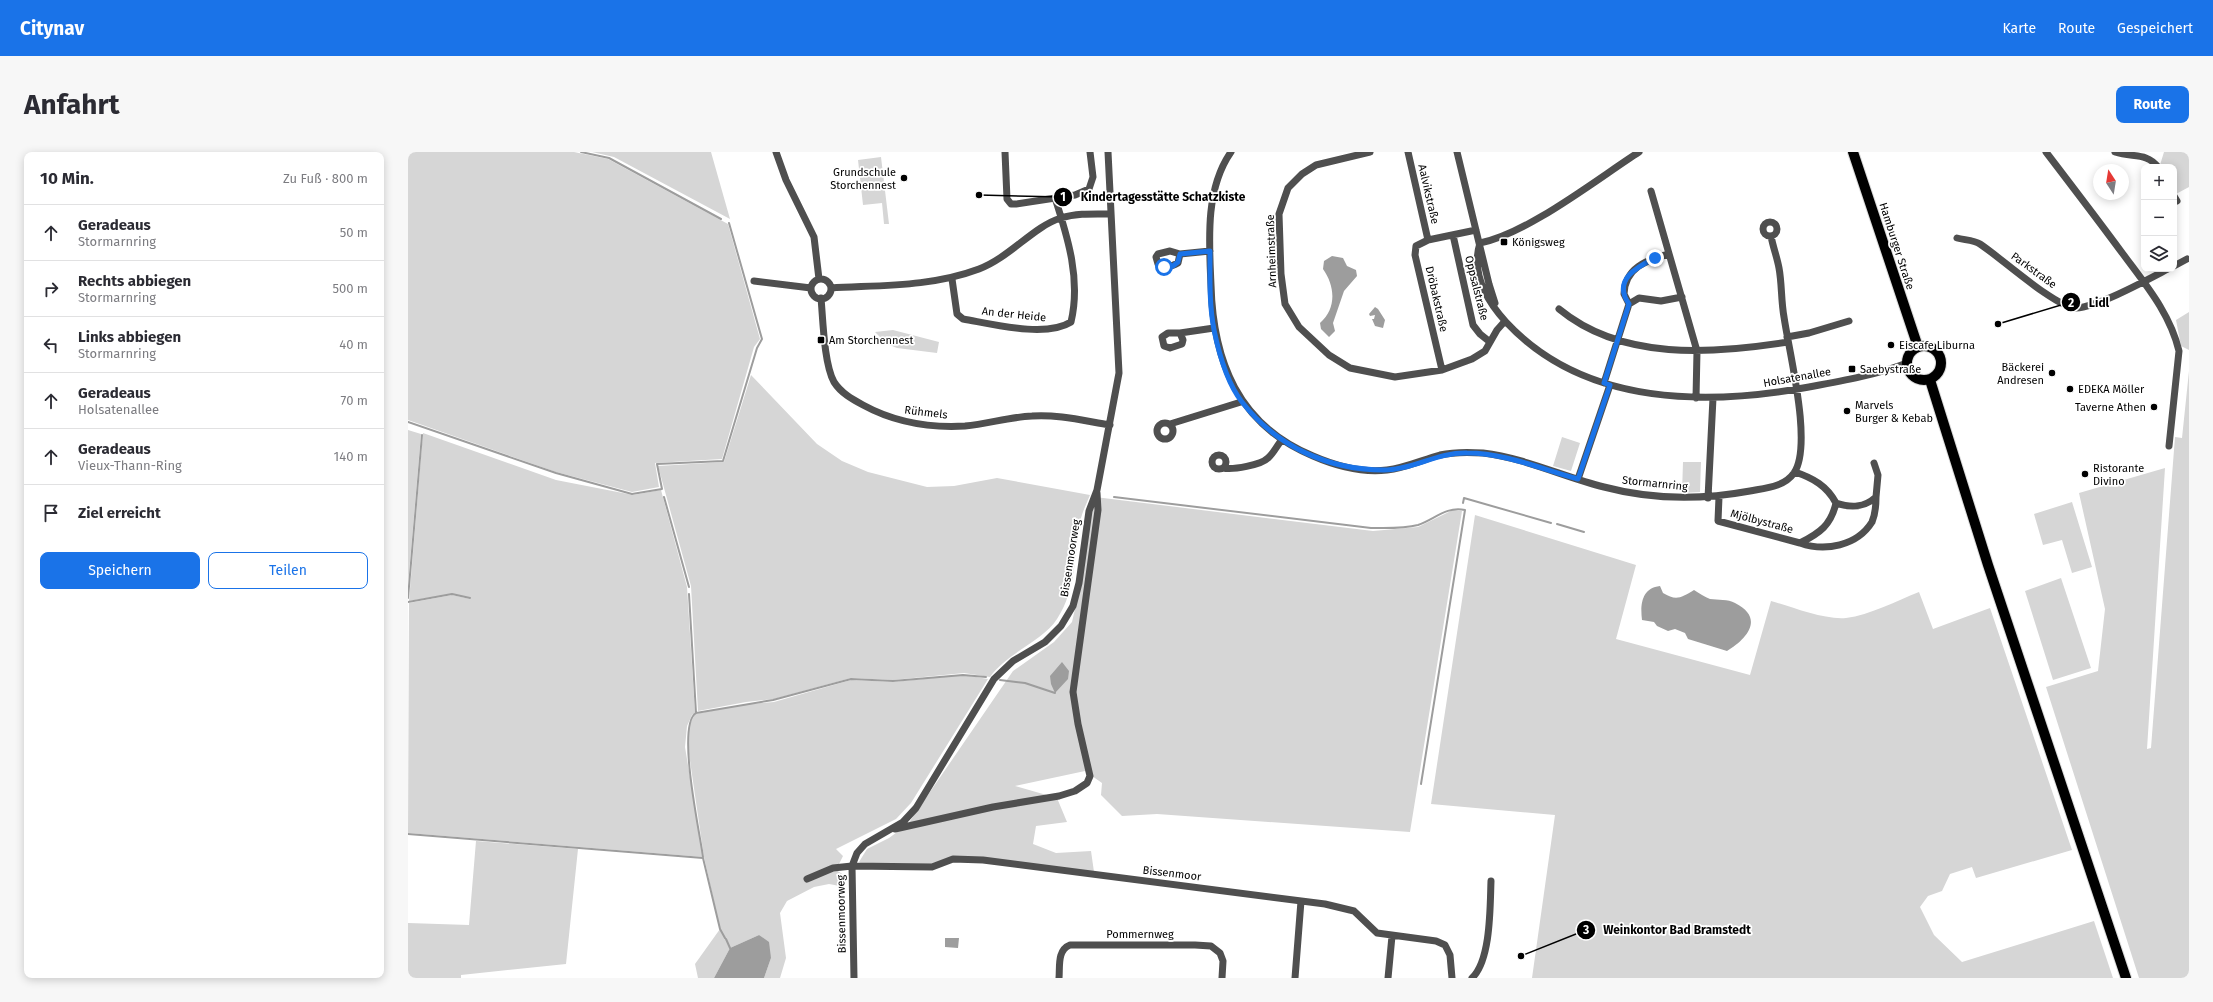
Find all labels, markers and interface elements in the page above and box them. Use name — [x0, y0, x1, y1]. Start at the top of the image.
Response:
text: Citynav — [20, 17, 84, 40]
text: Karte — [2002, 20, 2036, 37]
text: Route — [2058, 20, 2095, 37]
text: Gespeichert — [2117, 20, 2193, 37]
button: Route — [2116, 86, 2189, 123]
text: Anfahrt — [24, 88, 120, 121]
street label: Aalvikstraße — [1415, 163, 1442, 225]
north arrow — [2093, 164, 2129, 200]
map controls — [2141, 164, 2177, 272]
button: + — [2141, 164, 2177, 200]
place label: Grundschule Storchennest — [830, 166, 896, 192]
text: 10 Min. — [40, 168, 94, 189]
text: Zu Fuß · 800 m — [283, 171, 368, 186]
marker: Grundschule Storchennest — [899, 173, 909, 183]
callout: Kindertagesstätte Schatzkiste — [1053, 185, 1253, 209]
text: 1 — [1060, 190, 1066, 204]
text: Kindertagesstätte Schatzkiste — [1081, 190, 1246, 204]
button: − — [2141, 200, 2177, 236]
street label: Hamburger Straße — [1876, 201, 1917, 291]
street label: Arnheimstraße — [1264, 214, 1279, 288]
text: Geradeaus — [78, 216, 151, 234]
icon: ahead — [40, 222, 62, 244]
text: 50 m — [340, 225, 368, 240]
text: Stormarnring — [78, 234, 156, 249]
place label: Königsweg — [1512, 236, 1565, 249]
button: layers — [2141, 236, 2177, 272]
marker: Königsweg — [1499, 237, 1509, 247]
route end — [1646, 249, 1664, 267]
street label: Parkstraße — [2008, 250, 2059, 291]
street label: Oppsalstraße — [1462, 254, 1491, 322]
route start — [1155, 258, 1173, 276]
street label: Dröbakstraße — [1423, 265, 1450, 333]
text: Rechts abbiegen — [78, 272, 191, 290]
icon: right — [40, 278, 62, 300]
text: 500 m — [332, 281, 368, 296]
text: Stormarnring — [78, 290, 156, 305]
callout: Lidl — [2061, 290, 2117, 314]
text: 2 — [2068, 296, 2074, 310]
text: Lidl — [2089, 296, 2110, 310]
street label: An der Heide — [981, 305, 1047, 324]
text: Links abbiegen — [78, 328, 181, 346]
icon: left — [40, 334, 62, 356]
place label: Am Storchennest — [829, 334, 914, 347]
marker: Am Storchennest — [816, 335, 826, 345]
text: 40 m — [339, 337, 368, 352]
place label: Eiscafe Liburna — [1899, 339, 1975, 352]
marker: Eiscafe Liburna — [1886, 340, 1896, 350]
text: Stormarnring — [78, 346, 156, 361]
place label: Bäckerei Andresen — [1997, 361, 2044, 387]
place label: Saebystraße — [1860, 363, 1921, 376]
marker: Saebystraße — [1847, 364, 1857, 374]
street label: Holsatenallee — [1762, 365, 1832, 390]
marker: Bäckerei Andresen — [2047, 368, 2057, 378]
place label: EDEKA Möller — [2078, 383, 2145, 396]
text: Geradeaus — [78, 384, 151, 402]
marker: EDEKA Möller — [2065, 384, 2075, 394]
icon: ahead — [40, 390, 62, 412]
text: 70 m — [341, 393, 368, 408]
place label: Marvels Burger & Kebab — [1855, 399, 1933, 425]
place label: Taverne Athen — [2075, 401, 2146, 414]
text: Holsatenallee — [78, 402, 159, 417]
marker: Taverne Athen — [2149, 402, 2159, 412]
street label: Rühmels — [904, 403, 948, 422]
marker: Marvels Burger & Kebab — [1842, 406, 1852, 416]
text: Geradeaus — [78, 440, 151, 458]
icon: ahead — [40, 446, 62, 468]
text: 140 m — [334, 449, 368, 464]
text: Vieux-Thann-Ring — [78, 458, 182, 473]
place label: Ristorante Divino — [2093, 462, 2144, 488]
marker: Ristorante Divino — [2080, 469, 2090, 479]
street label: Stormarnring — [1621, 474, 1689, 493]
icon: arrive — [40, 502, 62, 524]
text: Ziel erreicht — [78, 504, 161, 522]
street label: Mjölbystraße — [1729, 507, 1795, 536]
street label: Bissenmoorweg — [1058, 518, 1083, 598]
button: Speichern — [40, 552, 200, 589]
button: Teilen — [208, 552, 368, 589]
street label: Bissenmoor — [1142, 863, 1203, 884]
street label: Bissenmoorweg — [834, 874, 849, 953]
callout: Weinkontor Bad Bramstedt — [1576, 918, 1759, 942]
text: 3 — [1582, 923, 1589, 937]
text: Weinkontor Bad Bramstedt — [1603, 923, 1751, 937]
street label: Pommernweg — [1106, 928, 1174, 941]

